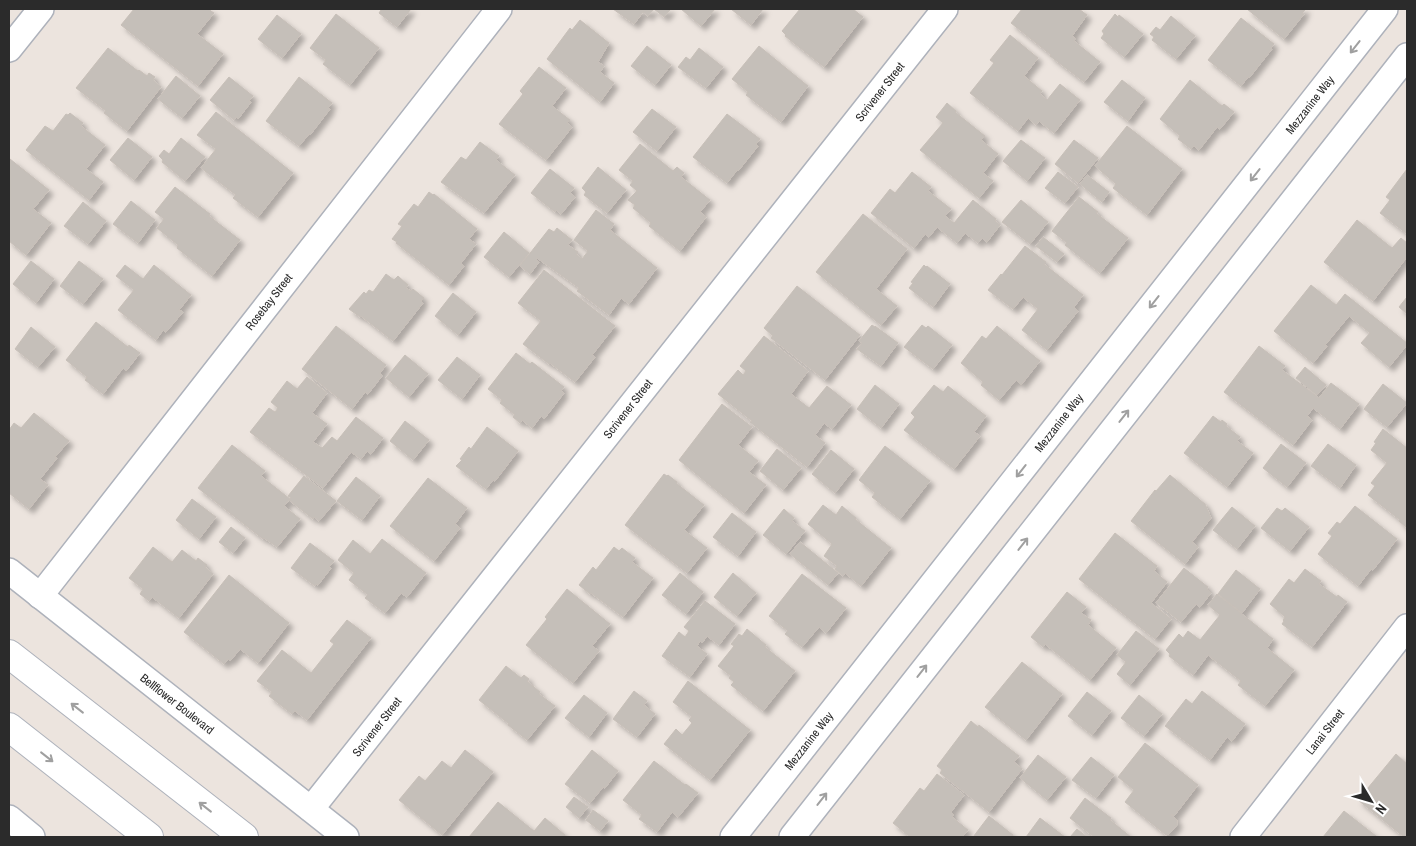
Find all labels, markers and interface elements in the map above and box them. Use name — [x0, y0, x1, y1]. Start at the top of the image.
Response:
one-way arrow — [1350, 40, 1361, 53]
street label: Scrivener Street — [852, 59, 908, 125]
street label: Mezzanine Way — [1282, 72, 1338, 138]
one-way arrow — [1249, 168, 1260, 181]
street label: Rosebay Street — [242, 270, 296, 334]
one-way arrow — [1149, 296, 1160, 309]
street label: Scrivener Street — [600, 376, 656, 442]
street label: Mezzanine Way — [1031, 390, 1087, 456]
one-way arrow — [1118, 410, 1129, 423]
one-way arrow — [1016, 464, 1026, 478]
one-way arrow — [1018, 537, 1028, 551]
one-way arrow — [917, 665, 928, 678]
street label: Bellflower Boulevard — [137, 670, 217, 738]
street label: Scrivener Street — [349, 694, 405, 760]
one-way arrow — [71, 702, 84, 713]
street label: Lanai Street — [1302, 706, 1348, 758]
street label: Mezzanine Way — [781, 708, 837, 774]
one-way arrow — [40, 752, 53, 763]
north arrow — [1346, 776, 1396, 826]
one-way arrow — [816, 793, 827, 806]
text: N — [1372, 800, 1391, 818]
one-way arrow — [199, 802, 212, 813]

